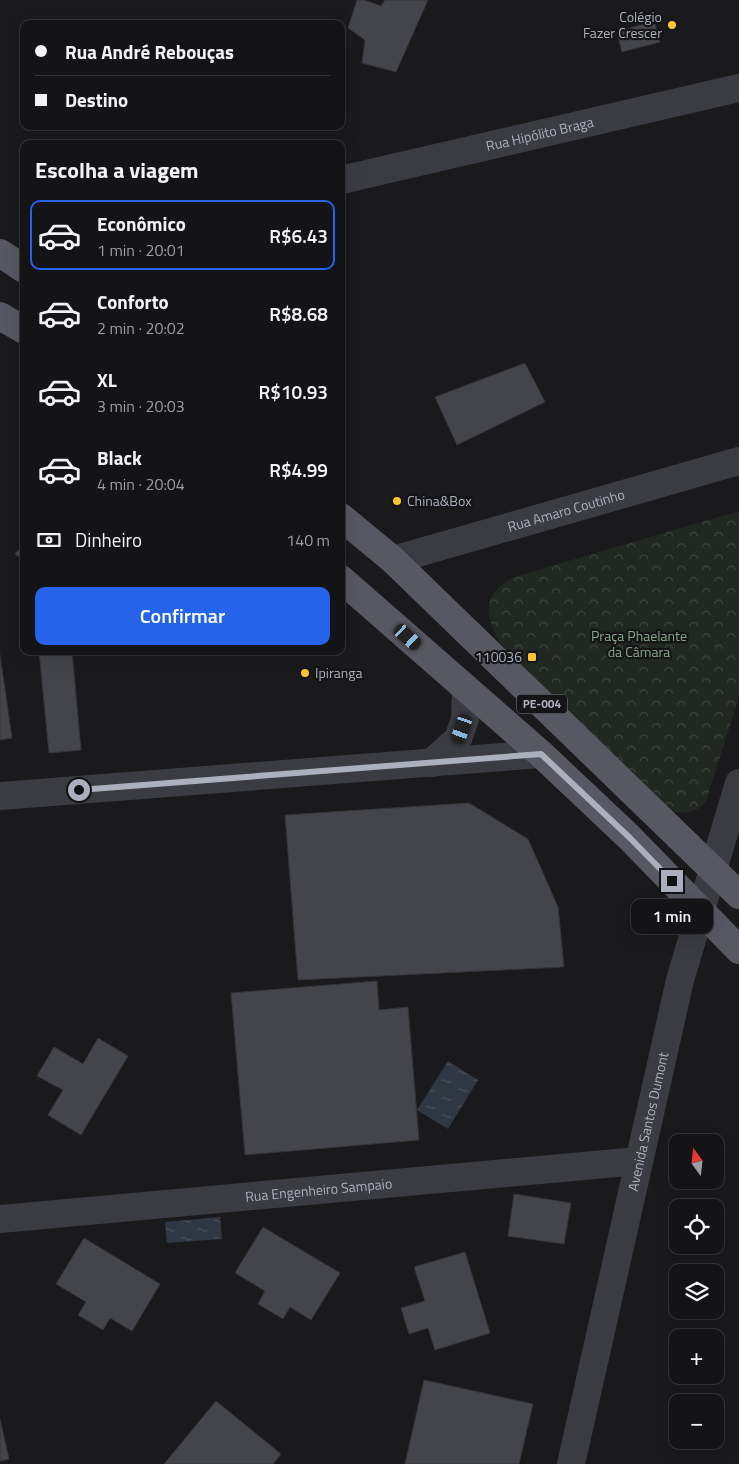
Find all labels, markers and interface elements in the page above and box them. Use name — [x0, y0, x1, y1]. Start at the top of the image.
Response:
place label: Colégio Fazer Crescer — [583, 6, 662, 43]
marker: Colégio Fazer Crescer — [666, 19, 678, 31]
text: Rua André Rebouças — [65, 37, 234, 66]
text: Destino — [65, 85, 128, 114]
street label: Rua Hipólito Braga — [484, 111, 596, 156]
text: Escolha a viagem — [35, 153, 199, 187]
text: Econômico — [97, 209, 186, 238]
icon: car — [37, 213, 82, 258]
text: R$6.43 — [269, 221, 328, 250]
text: 1 min · 20:01 — [97, 238, 185, 262]
text: Conforto — [97, 287, 169, 316]
icon: car — [37, 291, 82, 336]
text: R$8.68 — [269, 299, 328, 328]
text: 2 min · 20:02 — [97, 316, 185, 340]
text: XL — [97, 365, 117, 394]
icon: car — [37, 369, 82, 414]
text: R$10.93 — [259, 377, 328, 406]
text: 3 min · 20:03 — [97, 394, 185, 418]
text: Black — [97, 443, 142, 472]
icon: car — [37, 447, 82, 492]
text: R$4.99 — [269, 455, 328, 484]
text: 4 min · 20:04 — [97, 472, 185, 496]
street label: Rua Amaro Coutinho — [505, 483, 627, 537]
place label: China&Box — [407, 490, 472, 511]
marker: China&Box — [391, 495, 403, 507]
text: Dinheiro — [75, 525, 142, 554]
icon: cash — [35, 526, 63, 554]
text: 140 m — [286, 528, 330, 552]
button: Confirmar — [35, 587, 330, 645]
car — [391, 621, 424, 653]
park label: Praça Phaelante da Câmara — [591, 625, 687, 662]
place label: 110036 — [475, 646, 522, 667]
marker: 110036 — [526, 651, 538, 663]
place label: Ipiranga — [315, 662, 362, 683]
marker: Ipiranga — [299, 667, 311, 679]
road number: PE-004 — [517, 694, 567, 714]
car — [450, 712, 473, 746]
route start — [68, 779, 90, 801]
route end — [661, 870, 683, 892]
callout: 1 min — [631, 898, 713, 934]
text: 1 min — [653, 904, 691, 928]
street label: Avenida Santos Dumont — [622, 1050, 673, 1193]
north arrow — [669, 1134, 724, 1189]
map controls — [669, 1134, 724, 1449]
street label: Rua Engenheiro Sampaio — [244, 1172, 393, 1207]
button: locate — [669, 1199, 724, 1254]
button: layers — [669, 1264, 724, 1319]
button: + — [669, 1329, 724, 1384]
button: − — [669, 1394, 724, 1449]

